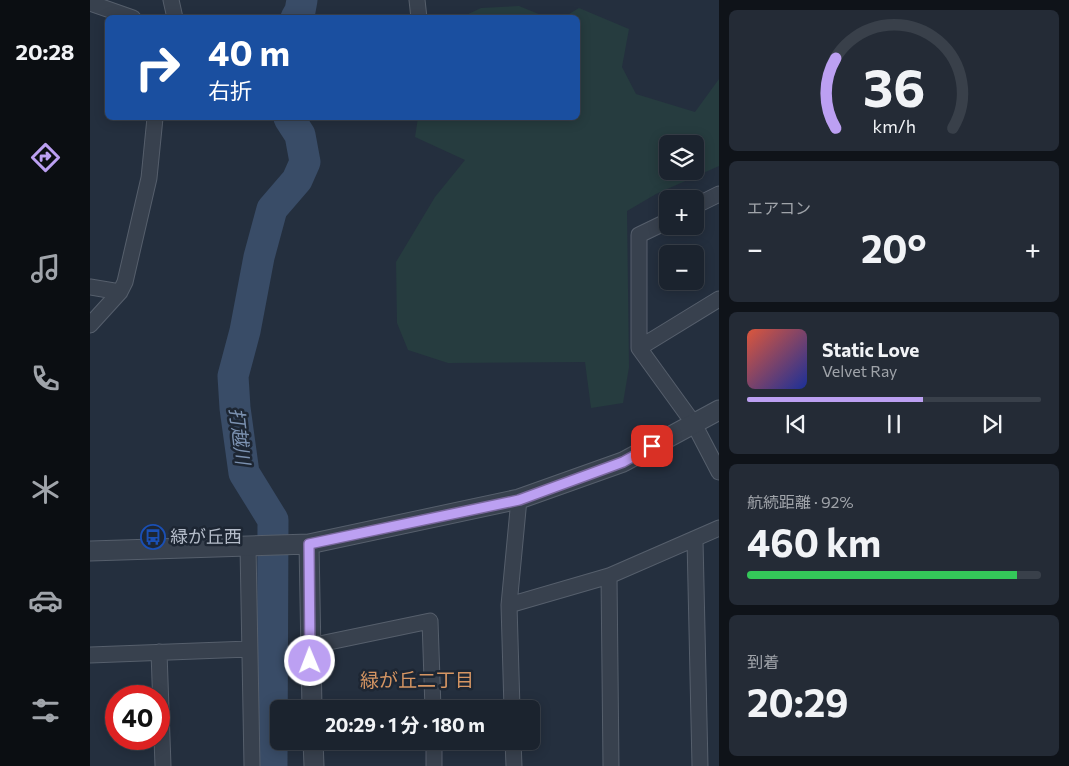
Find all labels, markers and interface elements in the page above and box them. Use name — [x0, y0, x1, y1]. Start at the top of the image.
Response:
text: 40 m — [208, 30, 290, 73]
icon: right — [125, 35, 190, 100]
text: 20:28 — [16, 38, 74, 65]
text: 36 — [863, 54, 925, 118]
text: 右折 — [208, 77, 252, 104]
text: km/h — [872, 115, 916, 137]
map controls — [659, 135, 704, 290]
button: layers — [659, 135, 704, 180]
icon: directions — [28, 140, 63, 175]
button: + — [659, 190, 704, 235]
text: エアコン — [747, 198, 811, 217]
text: 20° — [861, 224, 927, 271]
text: − — [747, 231, 763, 265]
text: + — [1025, 231, 1041, 265]
button: − — [659, 245, 704, 290]
icon: music — [28, 251, 63, 286]
text: Static Love — [822, 338, 919, 361]
icon: phone — [28, 361, 63, 396]
text: Velvet Ray — [822, 361, 897, 380]
water label: 打越川 — [226, 406, 256, 468]
icon: previous — [782, 410, 810, 438]
icon: pause — [880, 410, 908, 438]
icon: next — [978, 410, 1006, 438]
pin — [631, 425, 673, 467]
icon: arrive — [638, 432, 666, 460]
icon: climate — [28, 472, 63, 507]
text: 航続距離 · 92% — [747, 492, 854, 511]
text: 460 km — [747, 518, 881, 565]
bus stop icon: 緑が丘西 — [140, 524, 166, 550]
place label: 緑が丘西 — [170, 525, 242, 547]
icon: car — [28, 583, 63, 618]
position arrow — [283, 634, 335, 686]
text: 到着 — [747, 652, 779, 671]
district label: 緑が丘二丁目 — [360, 668, 474, 691]
text: 20:29 — [747, 678, 849, 725]
speed limit sign: 40 — [105, 685, 170, 750]
icon: filters — [28, 693, 63, 728]
text: 20:29 · 1 分 · 180 m — [325, 713, 485, 736]

